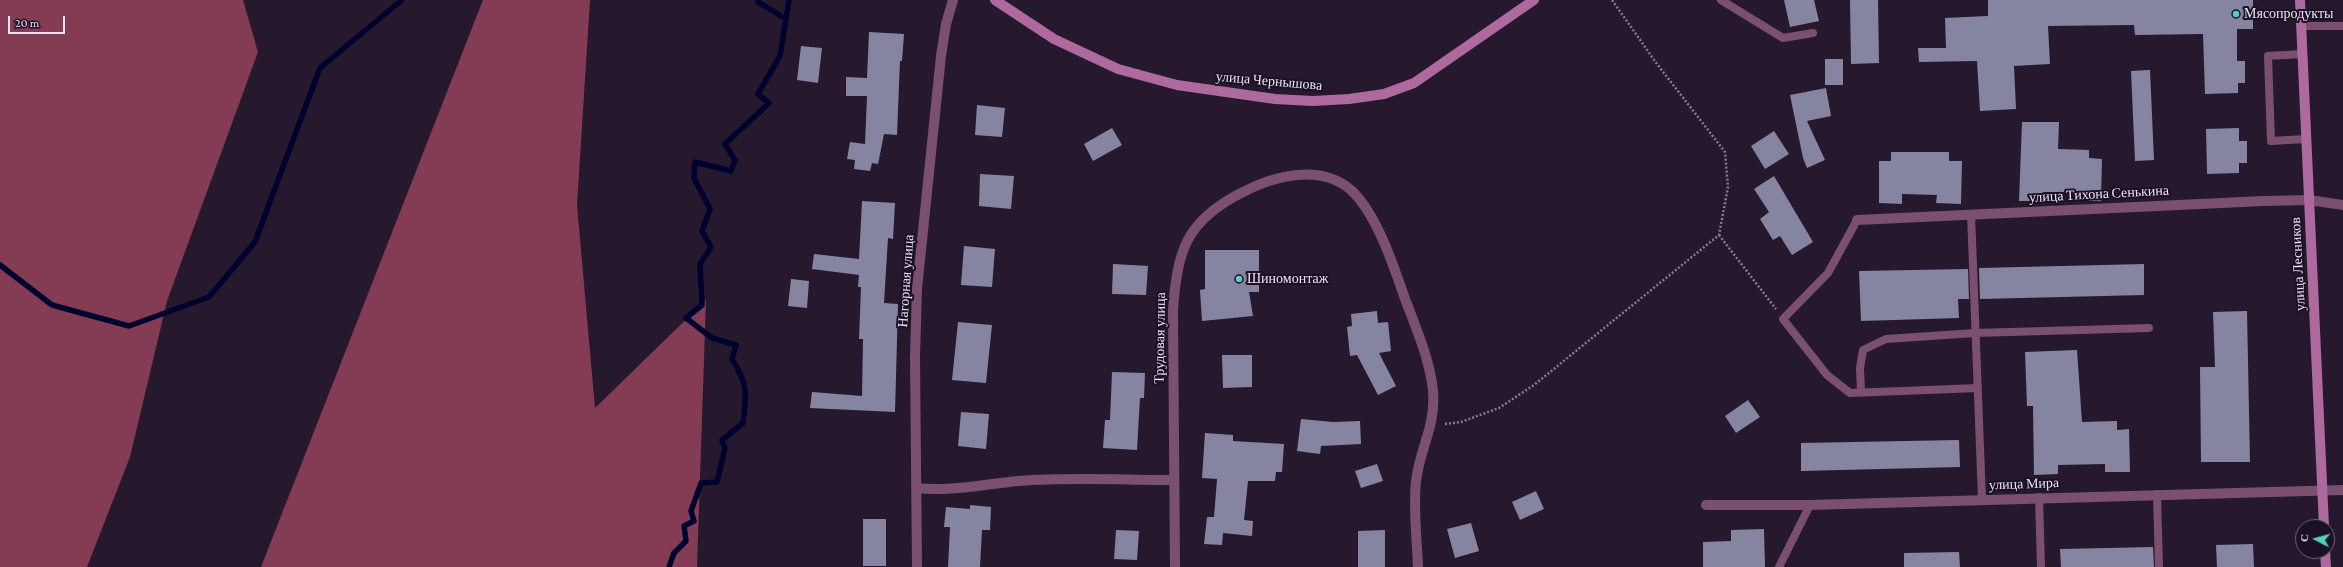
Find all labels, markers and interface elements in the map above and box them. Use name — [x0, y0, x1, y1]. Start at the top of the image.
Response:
place label: Мясопродукты — [2244, 6, 2333, 22]
scale bar — [10, 8, 67, 34]
marker: Мясопродукты — [2231, 9, 2241, 19]
text: 20 m — [15, 16, 39, 30]
street label: улица Чернышова — [1215, 68, 1323, 94]
street label: улица Тихона Сенькина — [2029, 182, 2169, 206]
street label: улица Лесников — [2287, 217, 2309, 311]
street label: Нагорная улица — [894, 234, 918, 328]
place label: Шиномонтаж — [1247, 271, 1328, 287]
marker: Шиномонтаж — [1234, 274, 1244, 284]
street label: Трудовая улица — [1151, 292, 1169, 384]
street label: улица Мира — [1989, 474, 2059, 494]
north arrow — [2295, 519, 2335, 559]
text: С — [2298, 533, 2310, 542]

